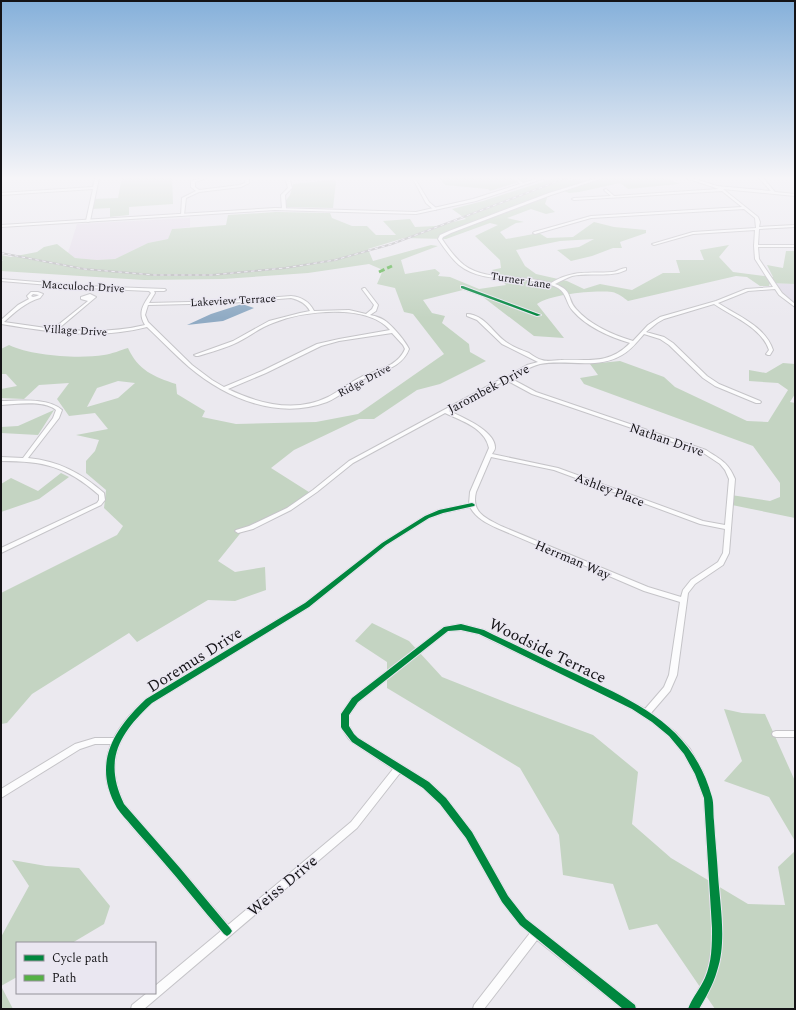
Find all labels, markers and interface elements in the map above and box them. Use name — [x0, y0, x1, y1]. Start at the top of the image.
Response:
street label: Turner Lane — [490, 267, 552, 294]
street label: Macculoch Drive — [41, 276, 125, 297]
street label: Lakeview Terrace — [190, 290, 276, 311]
street label: Village Drive — [42, 320, 108, 341]
street label: Ridge Drive — [335, 359, 394, 402]
street label: Jarombek Drive — [444, 359, 533, 419]
street label: Nathan Drive — [627, 418, 707, 462]
street label: Ashley Place — [572, 467, 647, 512]
street label: Herrman Way — [532, 535, 614, 585]
street label: Woodside Terrace — [485, 612, 610, 690]
street label: Doremus Drive — [142, 621, 247, 699]
street label: Weiss Drive — [242, 849, 323, 922]
legend — [16, 942, 156, 994]
text: Cycle path — [52, 949, 109, 968]
text: Path — [52, 969, 77, 988]

